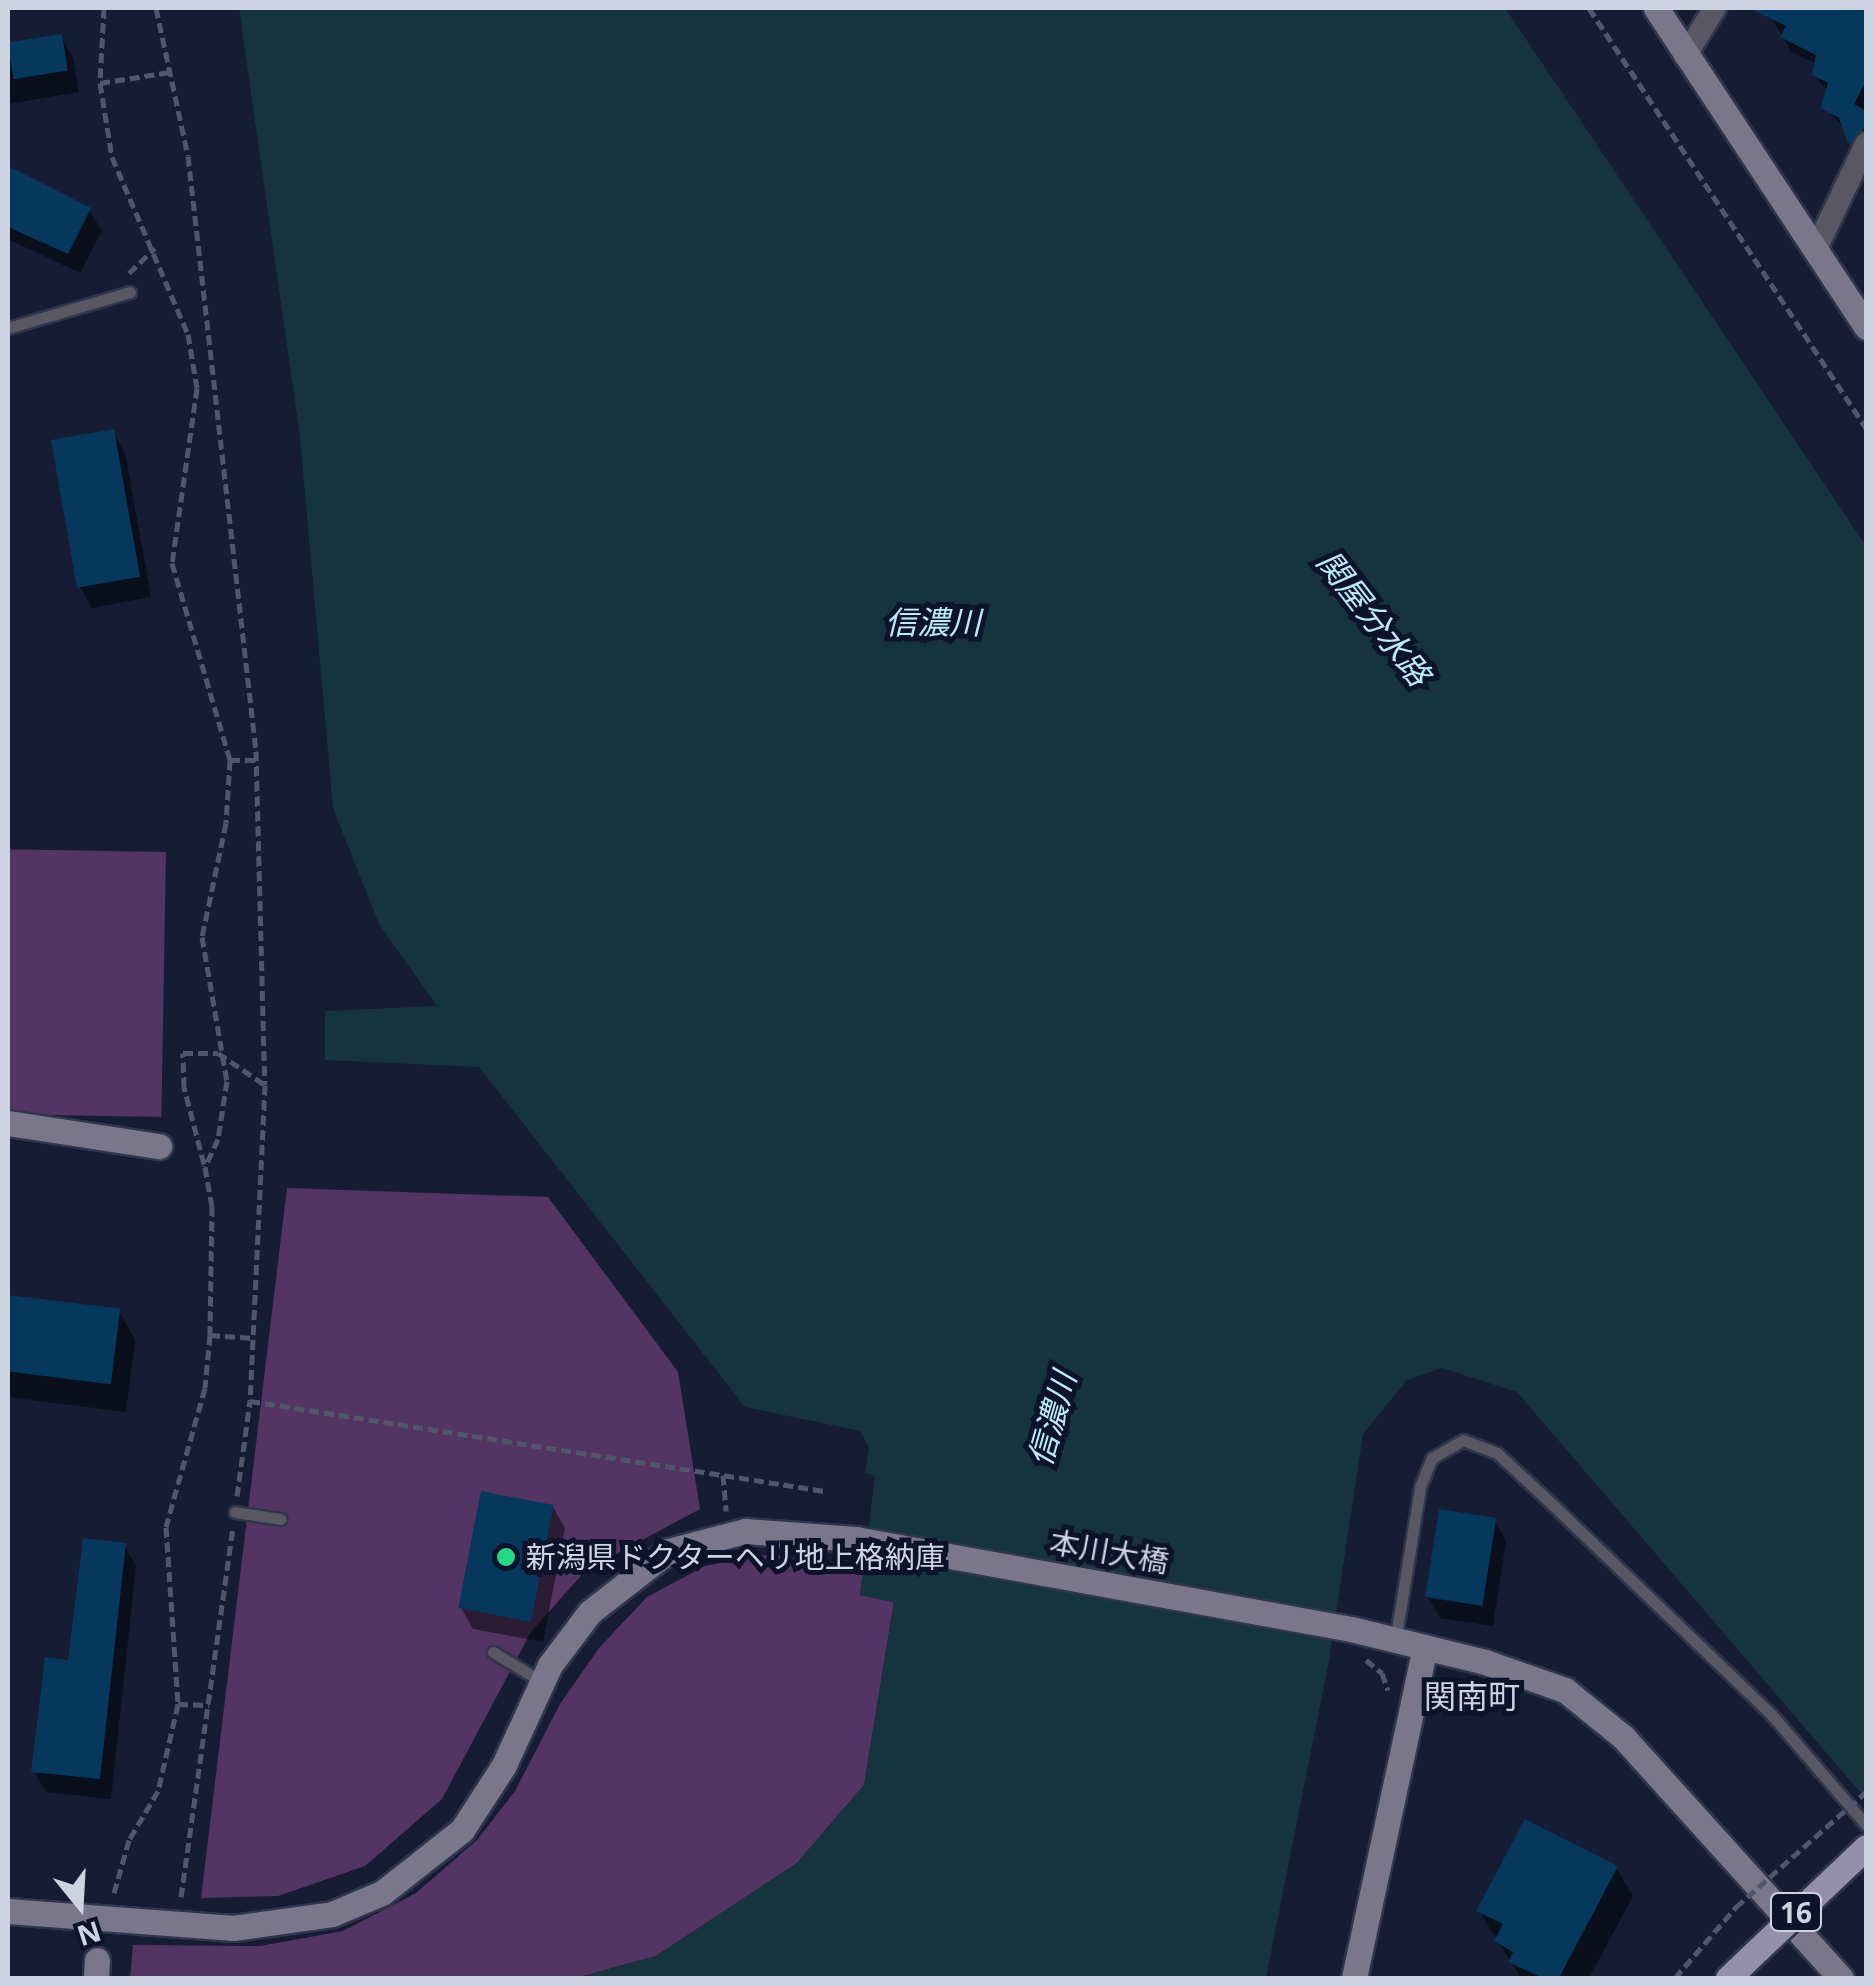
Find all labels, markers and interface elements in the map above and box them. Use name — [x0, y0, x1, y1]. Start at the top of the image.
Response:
water label: 関屋分水路 — [1310, 543, 1438, 693]
water label: 信濃川 — [885, 603, 981, 641]
water label: 信濃川 — [1020, 1368, 1084, 1470]
street label: 本川大橋 — [1047, 1524, 1171, 1580]
place label: 新潟県ドクターヘリ地上格納庫 — [526, 1539, 946, 1575]
marker: 新潟県ドクターヘリ地上格納庫 — [495, 1546, 517, 1568]
district label: 関南町 — [1424, 1677, 1520, 1715]
north arrow — [30, 1856, 130, 1956]
road number: 16 — [1768, 1889, 1824, 1935]
text: N — [73, 1913, 106, 1956]

